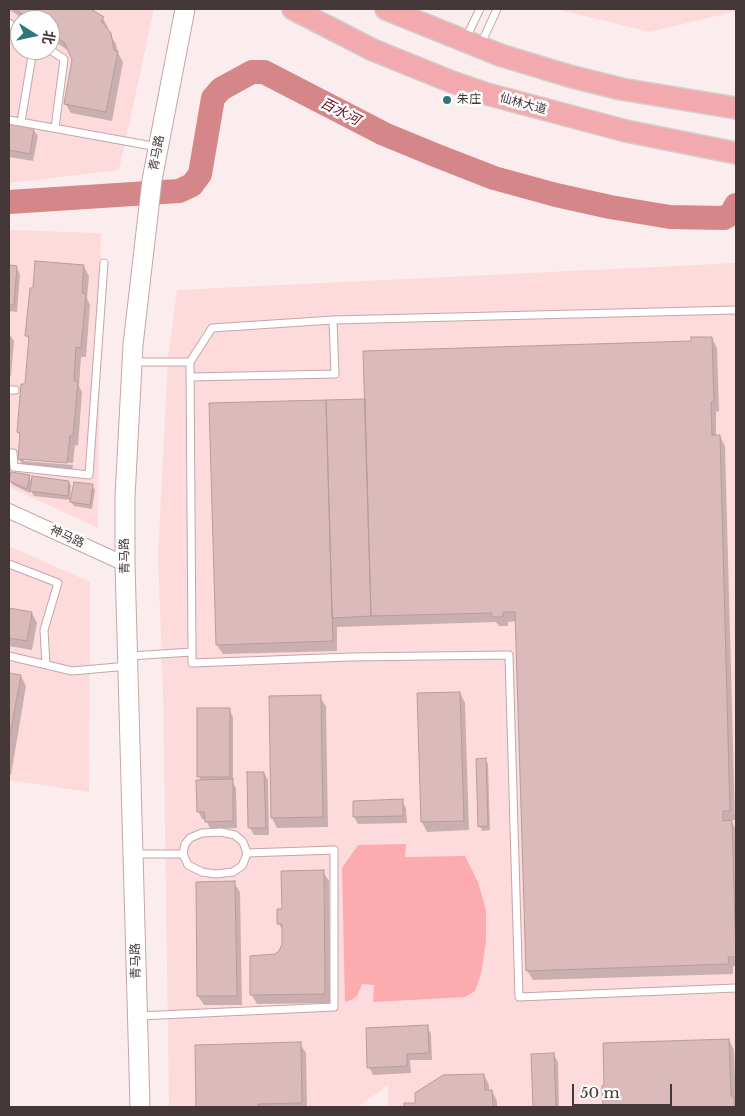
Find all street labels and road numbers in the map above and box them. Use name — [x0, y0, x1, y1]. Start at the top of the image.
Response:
street label: 仙林大道 — [498, 91, 548, 117]
street label: 青马路 — [147, 134, 167, 172]
street label: 神马路 — [48, 523, 86, 551]
street label: 青马路 — [117, 538, 133, 574]
street label: 青马路 — [128, 943, 144, 979]

